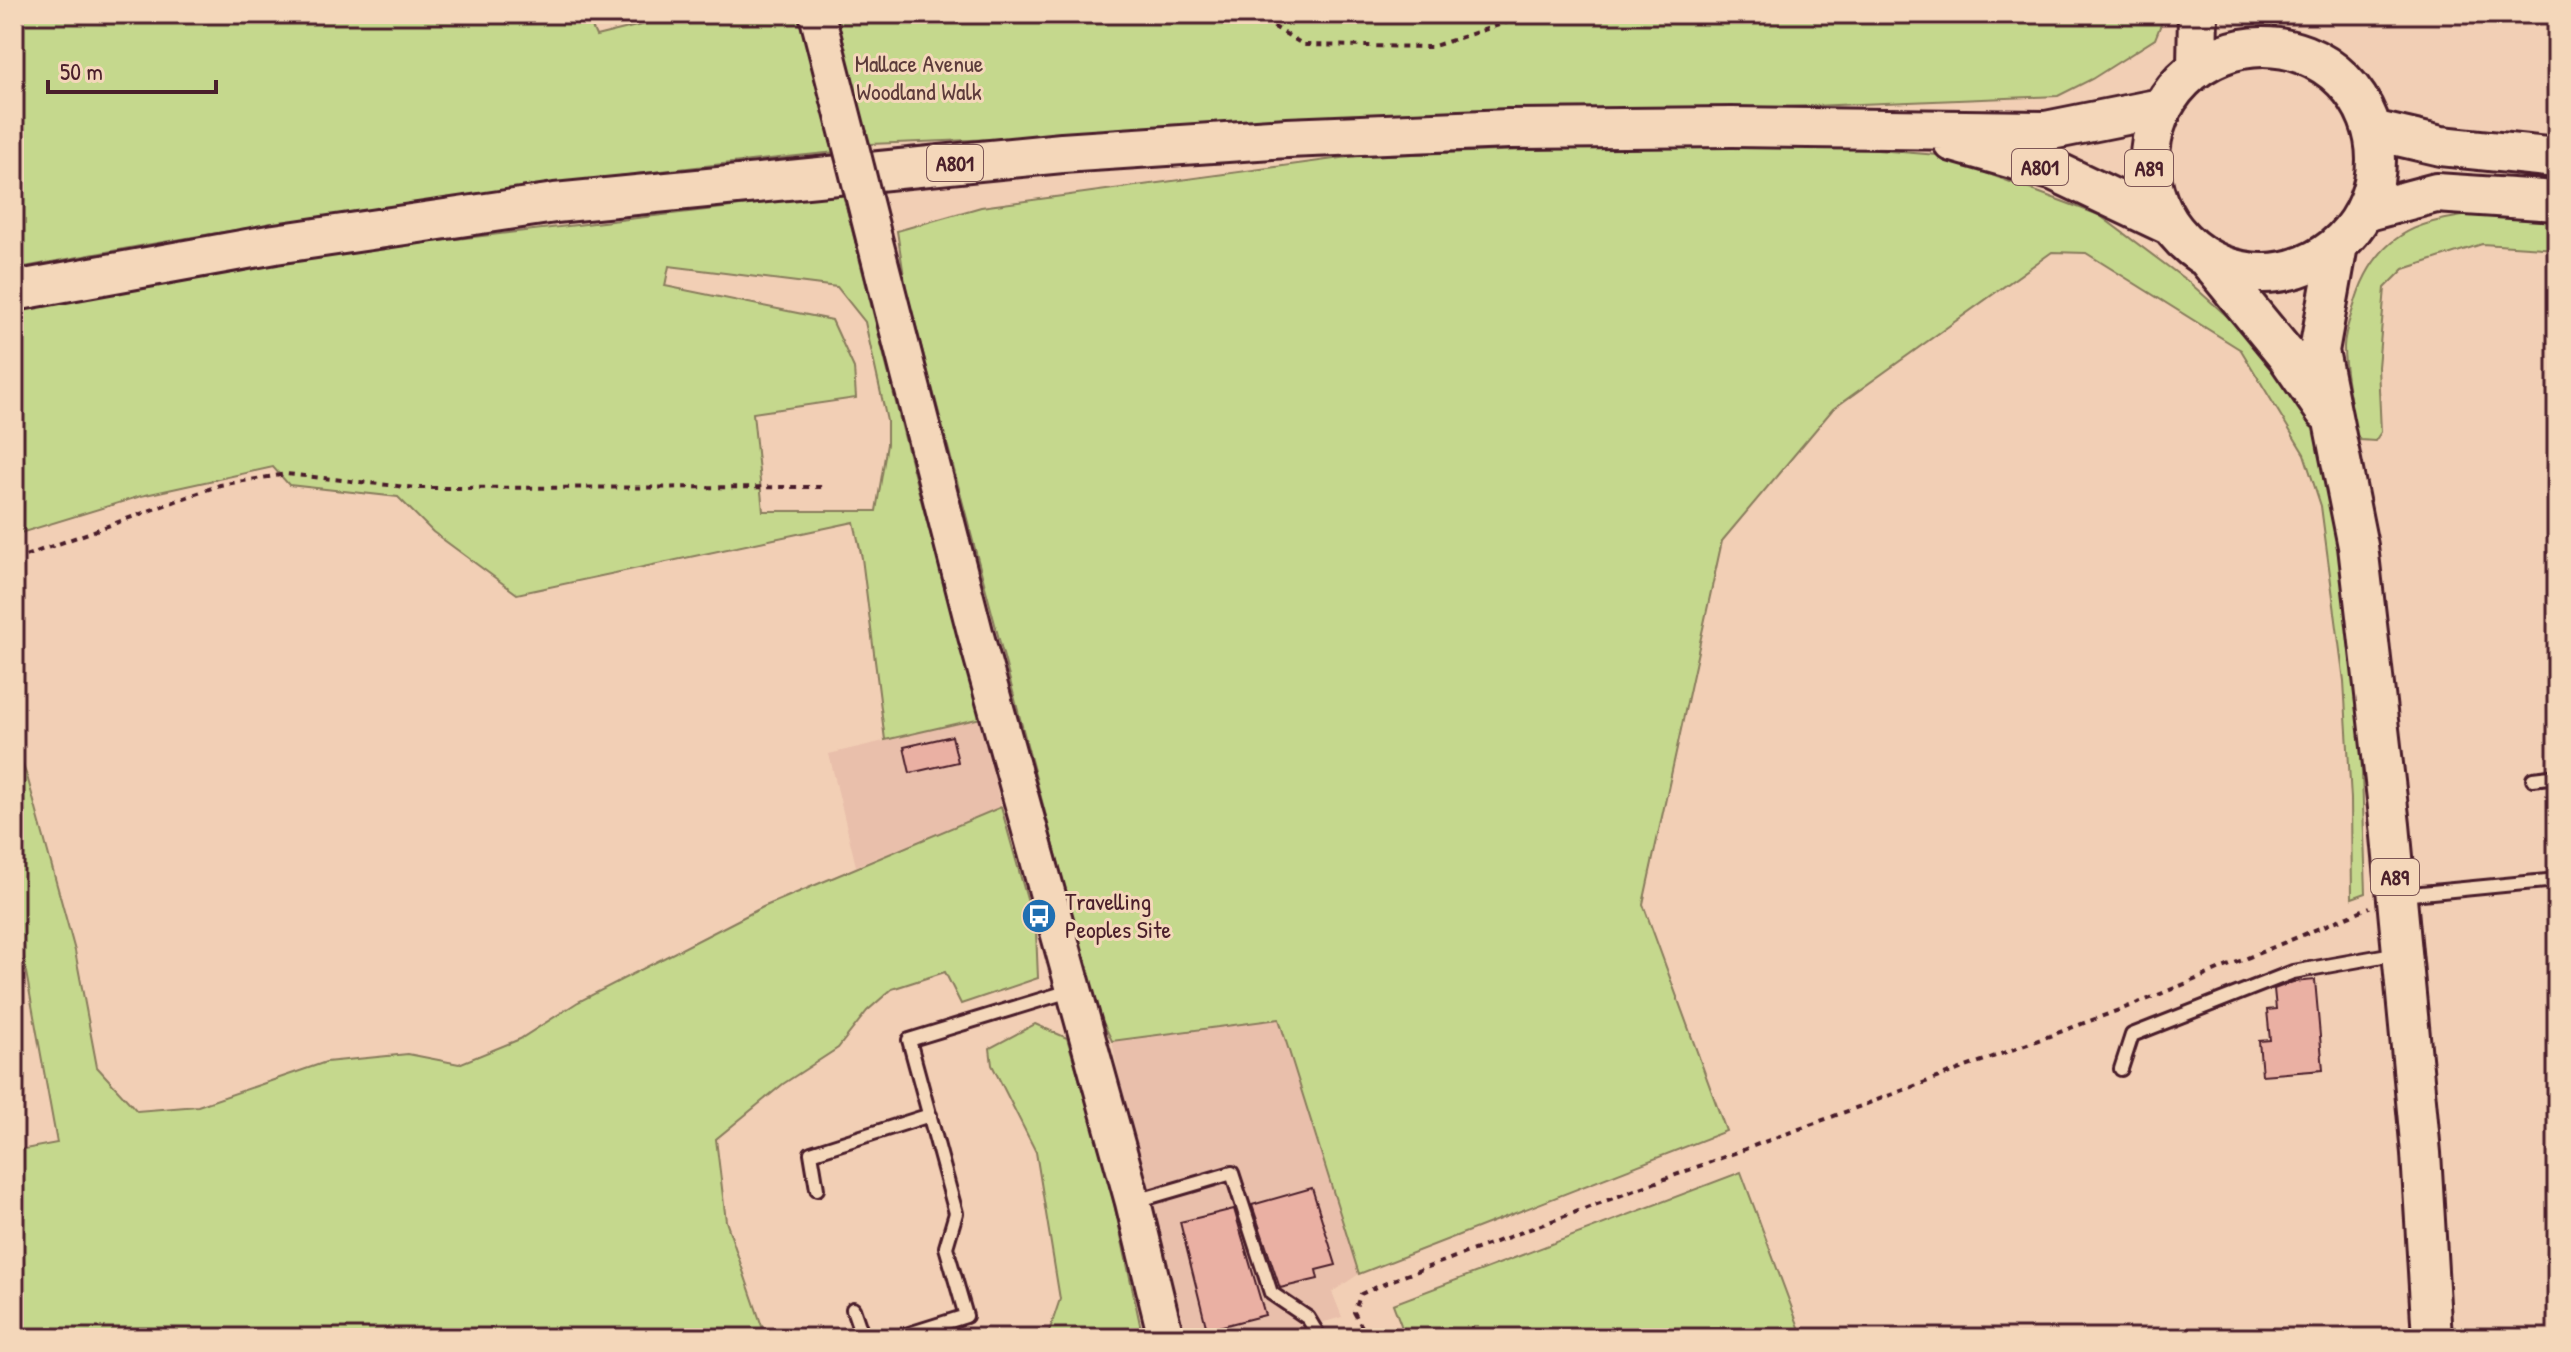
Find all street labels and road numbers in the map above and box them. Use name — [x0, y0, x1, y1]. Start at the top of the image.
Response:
road number: A801 — [927, 145, 983, 181]
road number: A801 — [2012, 149, 2068, 185]
road number: A89 — [2125, 150, 2173, 186]
road number: A89 — [2371, 859, 2419, 895]

